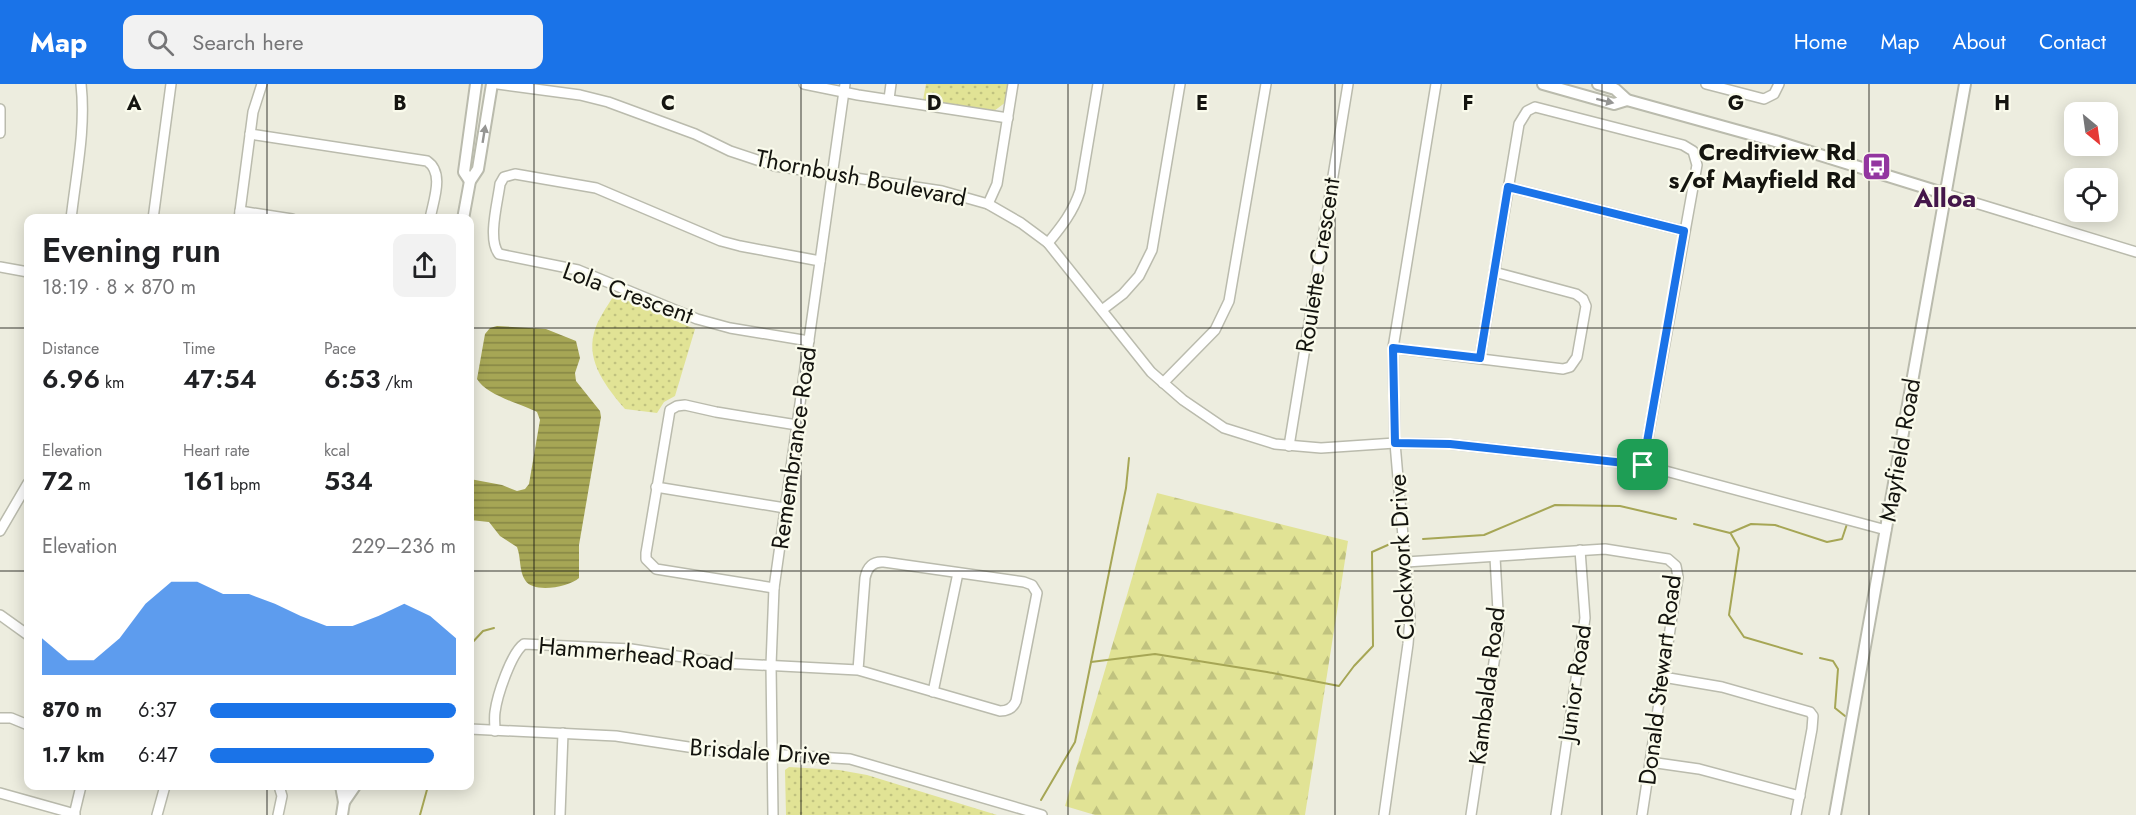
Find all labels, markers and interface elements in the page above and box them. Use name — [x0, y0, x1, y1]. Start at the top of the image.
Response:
search box — [123, 15, 543, 69]
text: Map — [30, 22, 87, 63]
icon: search — [144, 26, 177, 59]
text: Search here — [192, 26, 304, 58]
text: Home — [1794, 27, 1847, 57]
text: Map — [1880, 27, 1920, 57]
text: About — [1953, 27, 2006, 57]
text: Contact — [2039, 27, 2106, 57]
text: A — [126, 89, 142, 118]
text: B — [393, 89, 407, 118]
text: C — [661, 89, 675, 118]
text: D — [927, 89, 941, 118]
text: E — [1196, 89, 1208, 118]
text: F — [1462, 89, 1474, 118]
text: G — [1728, 89, 1744, 118]
text: H — [1994, 89, 2010, 118]
one-way arrow — [1596, 96, 1614, 106]
north arrow — [2064, 102, 2118, 156]
map controls — [2064, 102, 2118, 222]
one-way arrow — [480, 124, 489, 143]
place label: Creditview Rd s/of Mayfield Rd — [1669, 134, 1856, 197]
street label: Thornbush Boulevard — [753, 140, 970, 215]
bus stop icon: Creditview Rd s/of Mayfield Rd — [1861, 150, 1893, 182]
button: locate — [2064, 168, 2118, 222]
street label: Roulette Crescent — [1286, 175, 1349, 355]
district label: Alloa — [1913, 179, 1976, 217]
text: Evening run — [42, 227, 221, 274]
button: share — [393, 234, 456, 297]
street label: Lola Crescent — [558, 253, 699, 332]
text: 18:19 · 8 × 870 m — [42, 273, 196, 302]
text: Distance — [42, 337, 99, 360]
text: Time — [183, 337, 215, 360]
text: Pace — [324, 337, 356, 360]
street label: Remembrance Road — [762, 344, 825, 552]
text: 6.96 — [42, 360, 100, 398]
text: 47:54 — [183, 360, 257, 398]
text: 6:53 — [324, 360, 380, 398]
text: km — [100, 371, 124, 394]
text: /km — [380, 371, 413, 394]
street label: Mayfield Road — [1870, 375, 1929, 524]
text: Elevation — [42, 439, 102, 462]
text: Heart rate — [183, 439, 250, 462]
text: kcal — [324, 439, 350, 462]
pin — [1617, 439, 1668, 490]
icon: arrive — [1626, 448, 1659, 481]
text: 72 — [42, 462, 73, 500]
text: 161 — [183, 462, 225, 500]
text: 534 — [324, 462, 373, 500]
text: m — [73, 473, 91, 496]
text: bpm — [225, 473, 261, 496]
street label: Clockwork Drive — [1380, 473, 1423, 641]
text: Elevation — [42, 532, 117, 561]
text: 229–236 m — [352, 532, 456, 561]
street label: Donald Stewart Road — [1629, 573, 1690, 787]
street label: Kambalda Road — [1459, 605, 1514, 767]
street label: Junior Road — [1549, 622, 1600, 747]
street label: Hammerhead Road — [537, 628, 735, 679]
text: 870 m — [42, 696, 102, 725]
text: 6:37 — [138, 696, 177, 725]
street label: Brisdale Drive — [688, 729, 832, 774]
text: 1.7 km — [42, 741, 105, 770]
text: 6:47 — [138, 741, 178, 770]

